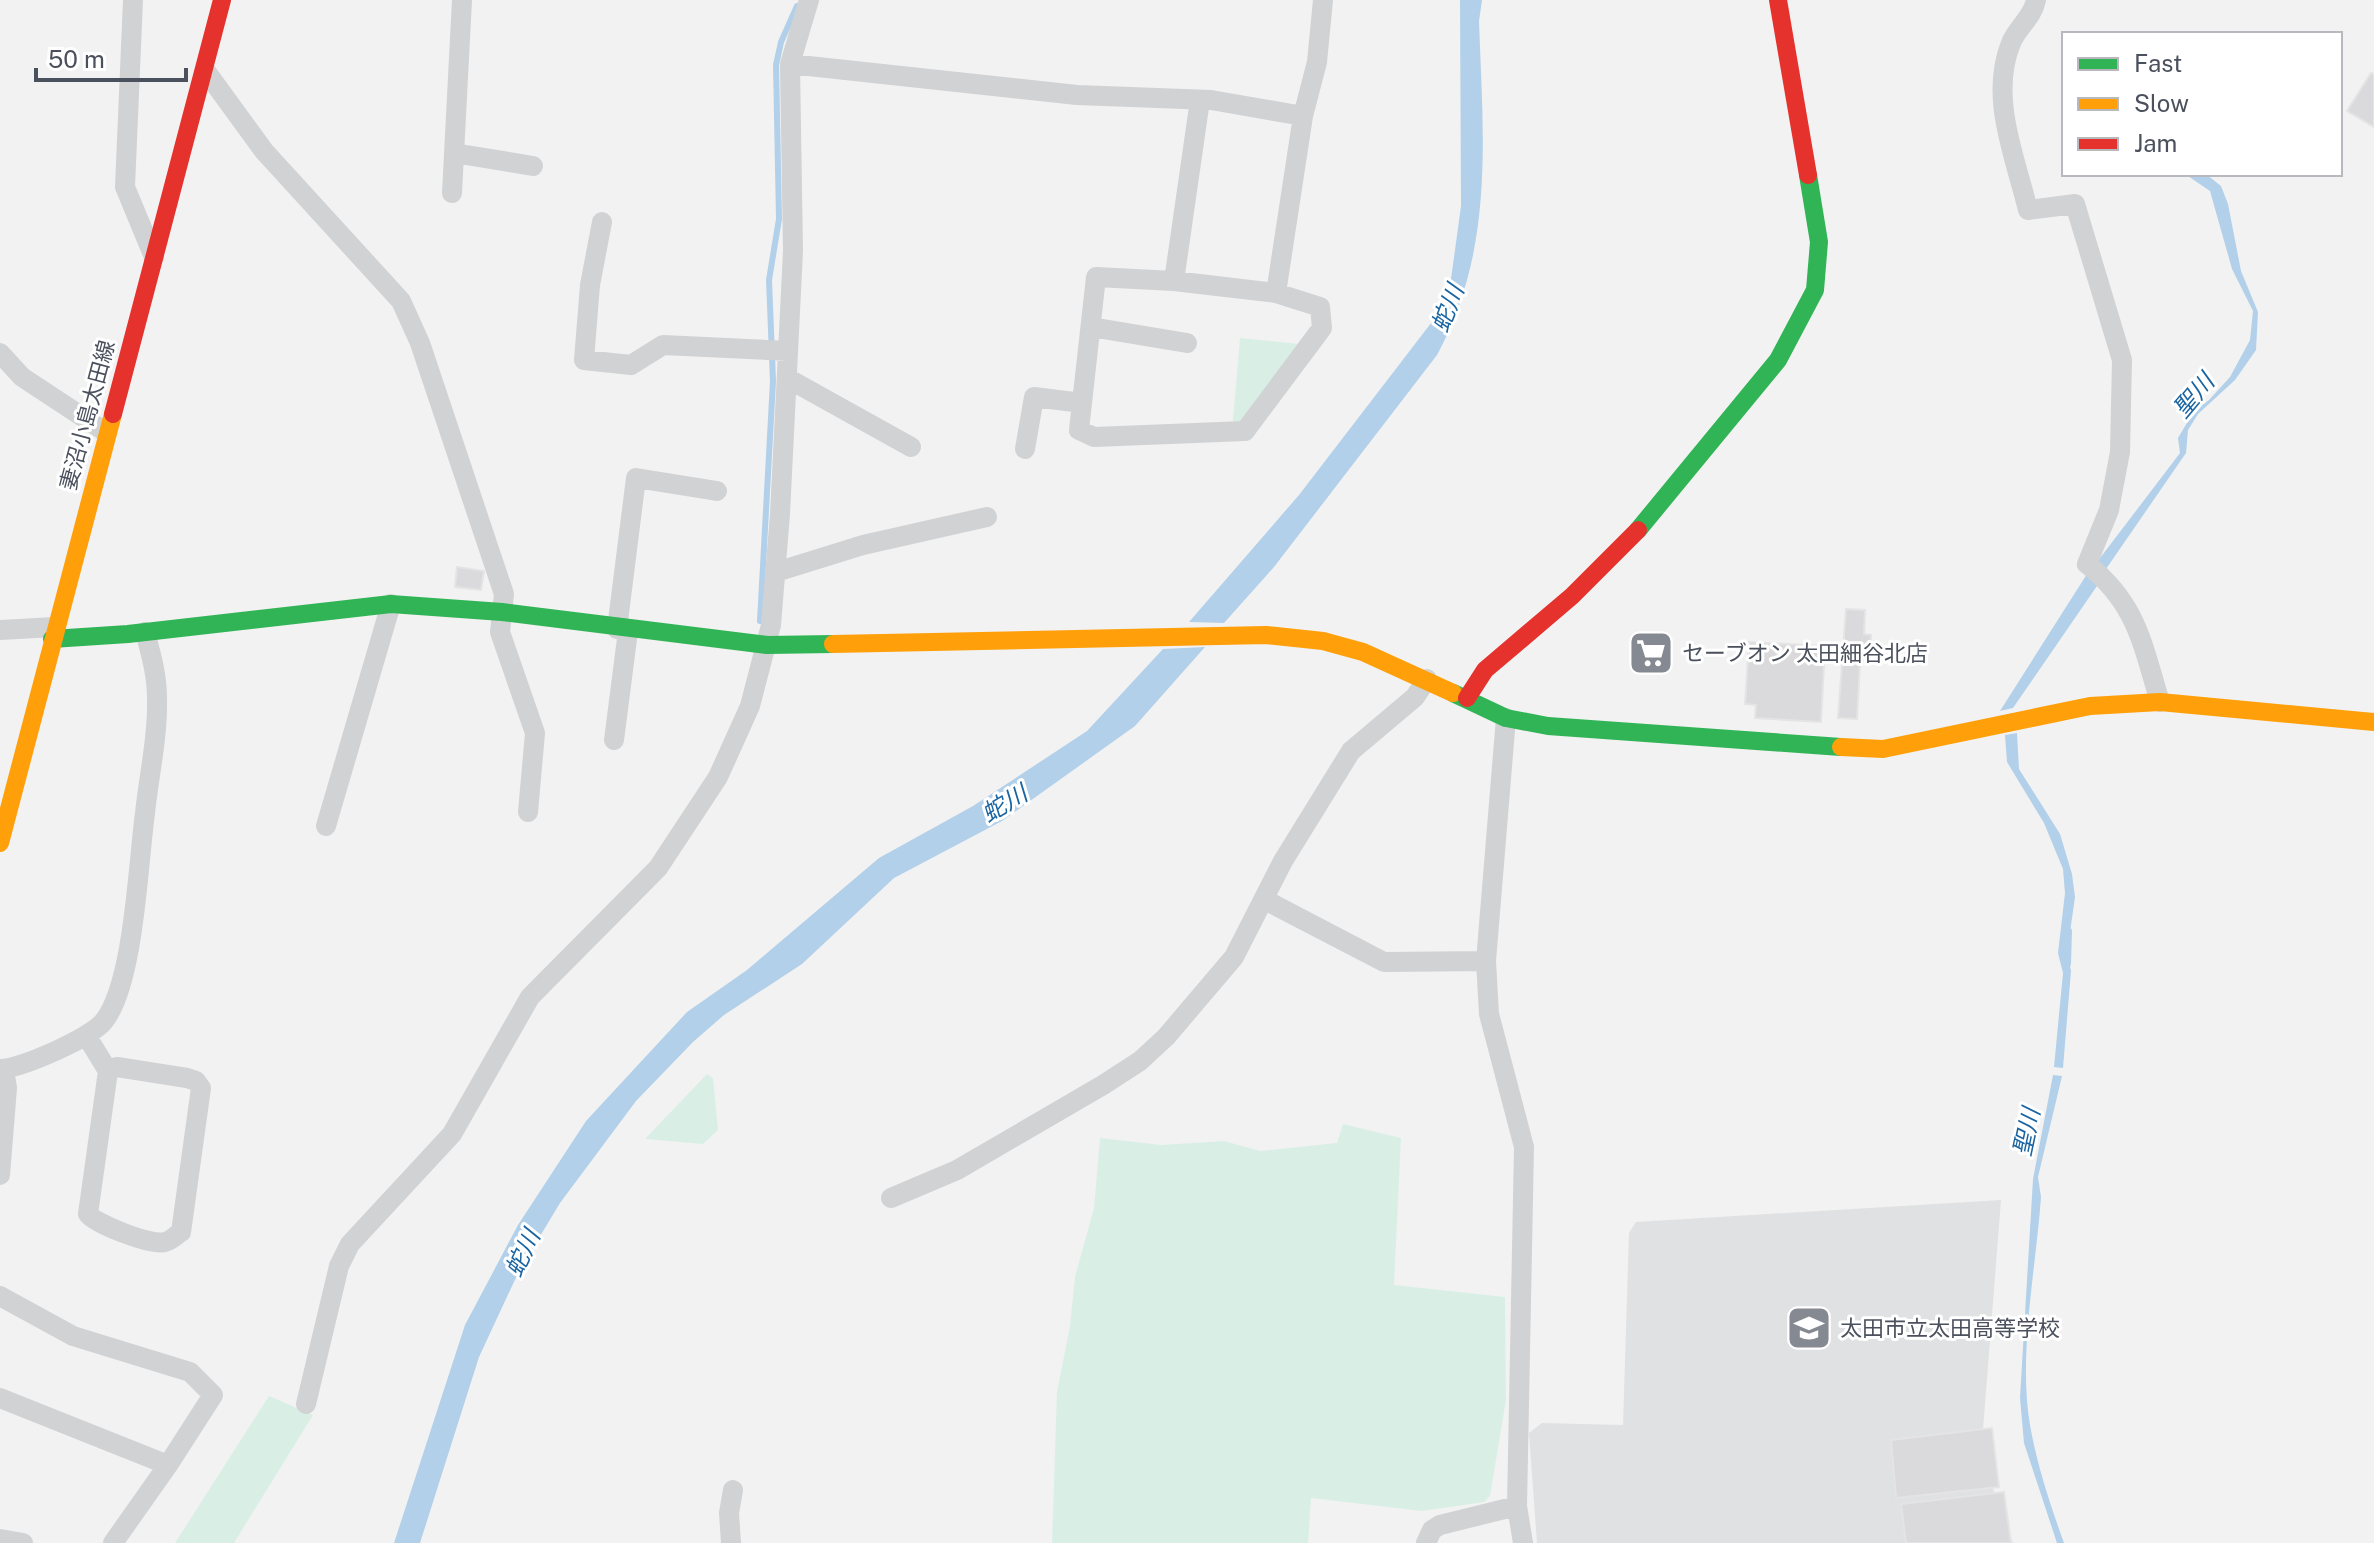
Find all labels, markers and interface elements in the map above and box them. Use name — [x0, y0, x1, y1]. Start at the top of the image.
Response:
scale bar — [36, 32, 186, 82]
legend — [2062, 32, 2342, 176]
text: 50 m — [48, 45, 105, 73]
text: Fast — [2134, 49, 2182, 77]
text: Slow — [2134, 89, 2189, 117]
text: Jam — [2134, 129, 2177, 157]
water label: 蛇川 — [1425, 278, 1470, 335]
street label: 妻沼小島太田線 — [55, 337, 119, 493]
water label: 聖川 — [2167, 365, 2221, 422]
supermarket icon: セーブオン 太田細谷北店 — [1627, 629, 1675, 677]
place label: セーブオン 太田細谷北店 — [1682, 640, 1928, 666]
water label: 蛇川 — [976, 777, 1034, 827]
water label: 聖川 — [2007, 1103, 2045, 1158]
water label: 蛇川 — [499, 1223, 546, 1281]
school or university icon: 太田市立太田高等学校 — [1785, 1304, 1833, 1352]
place label: 太田市立太田高等学校 — [1840, 1315, 2060, 1341]

